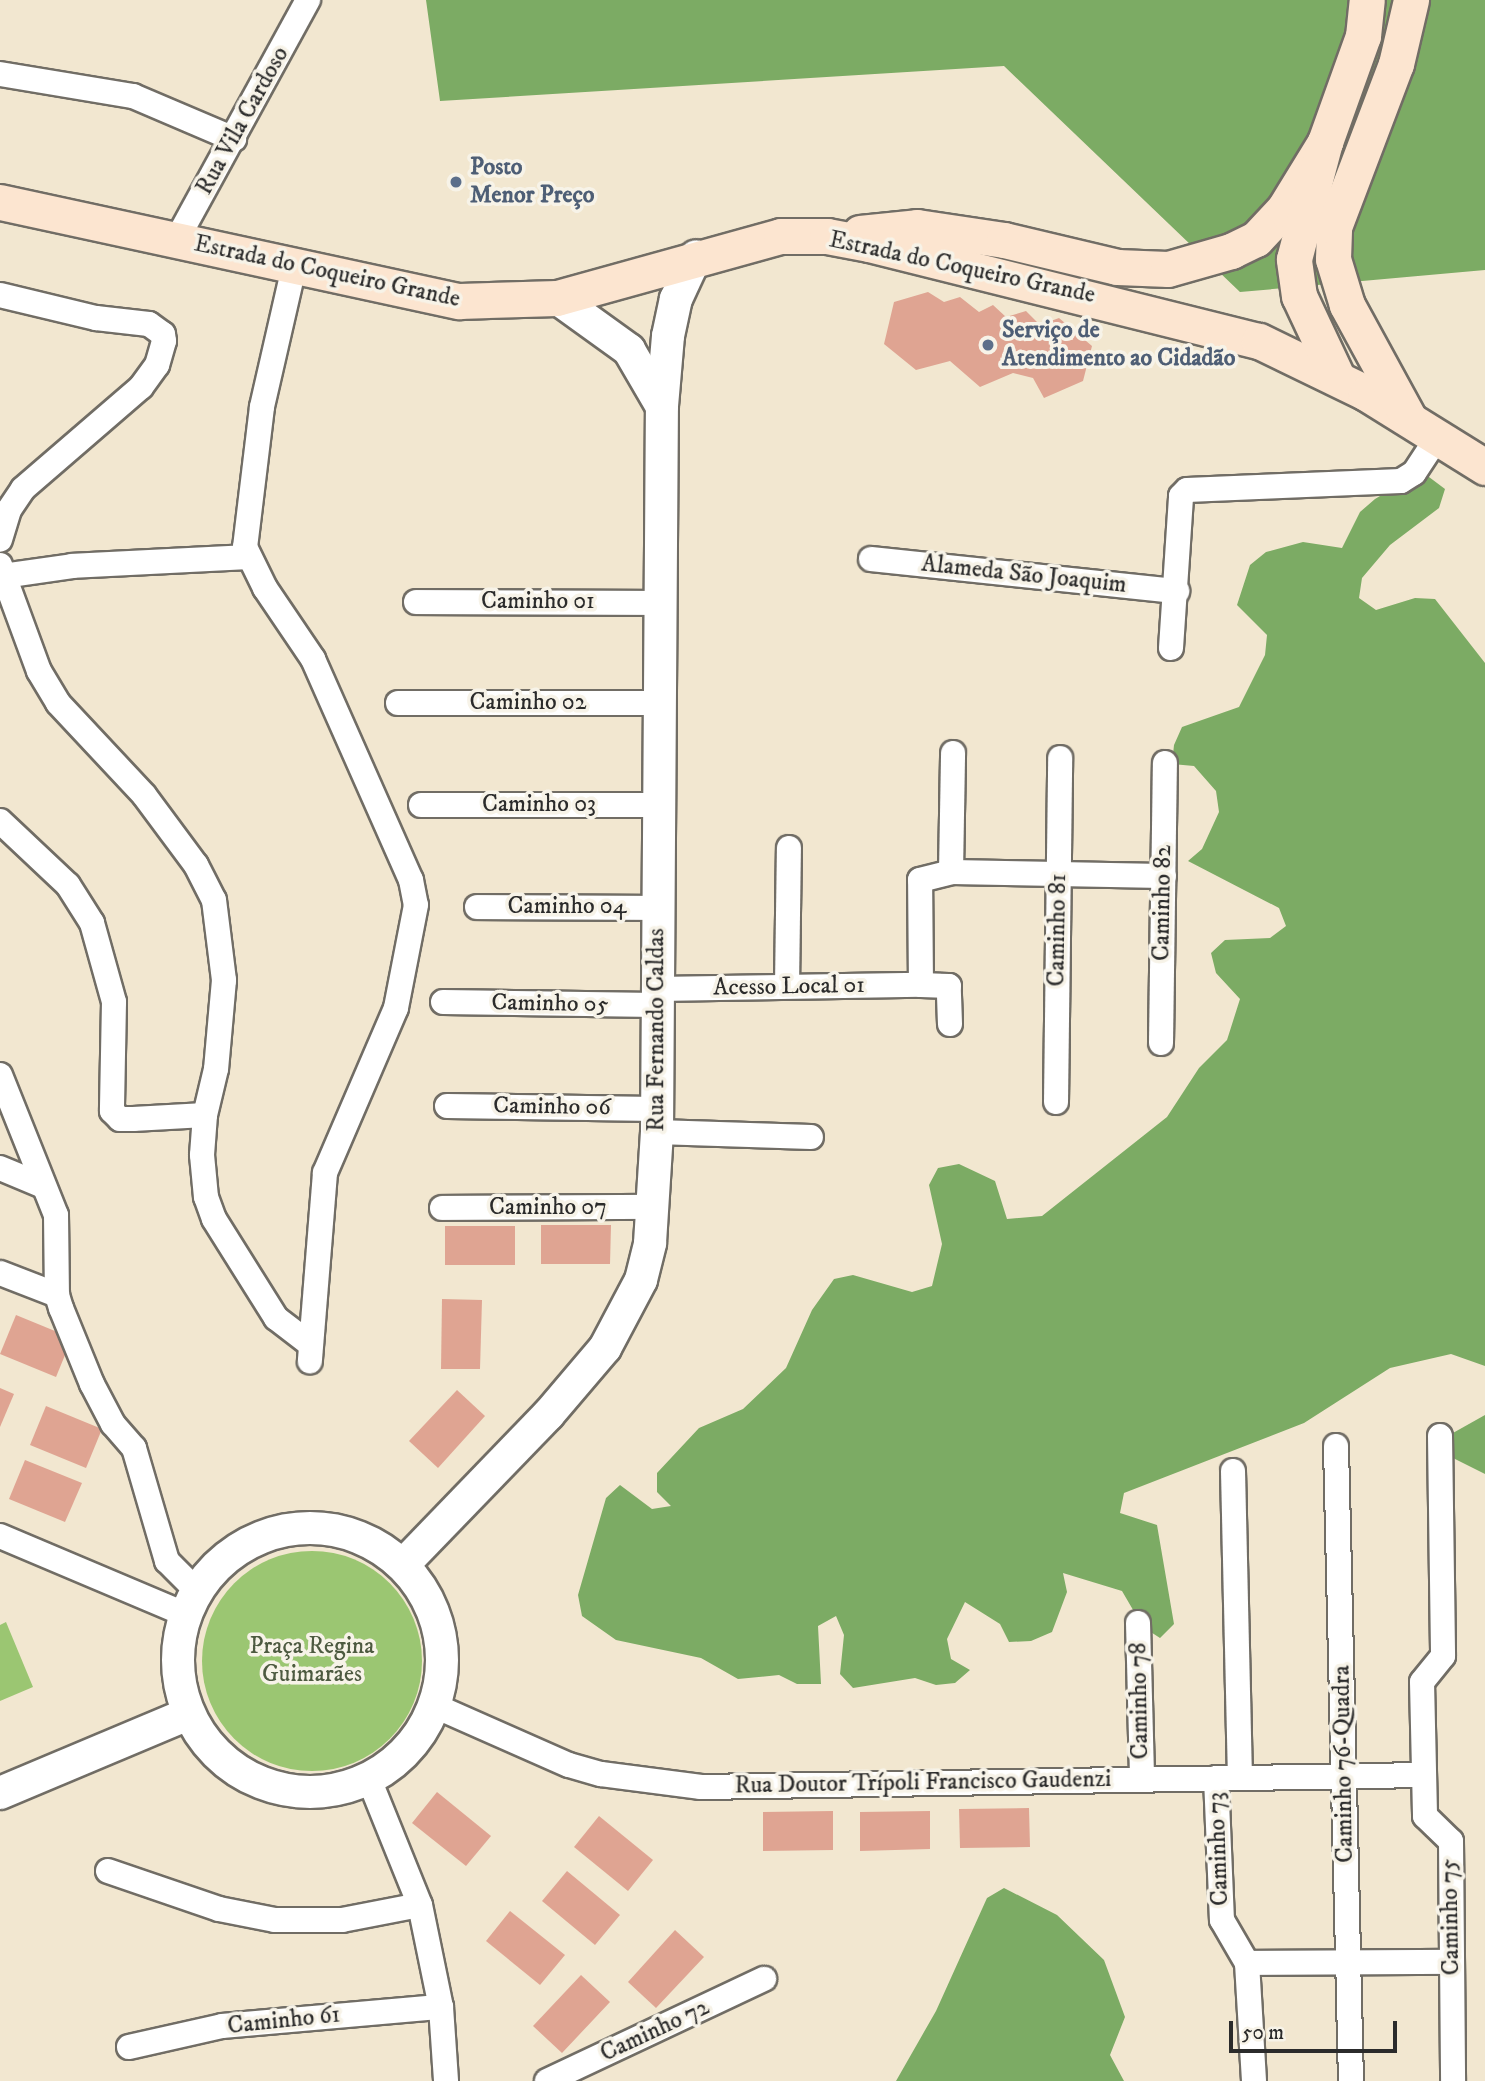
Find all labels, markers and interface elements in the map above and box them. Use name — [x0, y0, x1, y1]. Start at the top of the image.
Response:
street label: Rua Vila Cardoso — [190, 42, 296, 200]
place label: Posto Menor Preço — [470, 154, 594, 210]
marker: Posto Menor Preço — [448, 174, 464, 190]
street label: Estrada do Coqueiro Grande — [826, 226, 1098, 310]
street label: Estrada do Coqueiro Grande — [191, 230, 463, 314]
place label: Serviço de Atendimento ao Cidadão — [1002, 317, 1235, 373]
marker: Serviço de Atendimento ao Cidadão — [980, 337, 996, 353]
street label: Alameda São Joaquim — [920, 550, 1128, 600]
street label: Caminho 01 — [481, 588, 595, 616]
street label: Caminho 02 — [470, 689, 586, 717]
street label: Caminho 03 — [482, 791, 596, 819]
street label: Caminho 82 — [1148, 845, 1178, 961]
street label: Caminho 81 — [1043, 873, 1073, 987]
street label: Caminho 04 — [508, 893, 626, 921]
street label: Rua Fernando Caldas — [643, 928, 671, 1132]
street label: Acesso Local 01 — [713, 971, 865, 1003]
street label: Caminho 05 — [491, 989, 609, 1019]
street label: Caminho 06 — [493, 1092, 611, 1122]
street label: Caminho 07 — [489, 1194, 607, 1222]
park label: Praça Regina Guimarães — [249, 1633, 375, 1689]
street label: Caminho 78 — [1125, 1642, 1155, 1760]
street label: Caminho 76-Quadra — [1328, 1665, 1360, 1863]
street label: Rua Doutor Trípoli Francisco Gaudenzi — [734, 1765, 1112, 1801]
street label: Caminho 73 — [1203, 1792, 1235, 1906]
street label: Caminho 75 — [1436, 1858, 1466, 1976]
street label: Caminho 72 — [596, 1993, 714, 2069]
street label: Caminho 61 — [226, 2001, 342, 2041]
scale bar — [1233, 2008, 1401, 2052]
text: 50 m — [1242, 2020, 1284, 2046]

